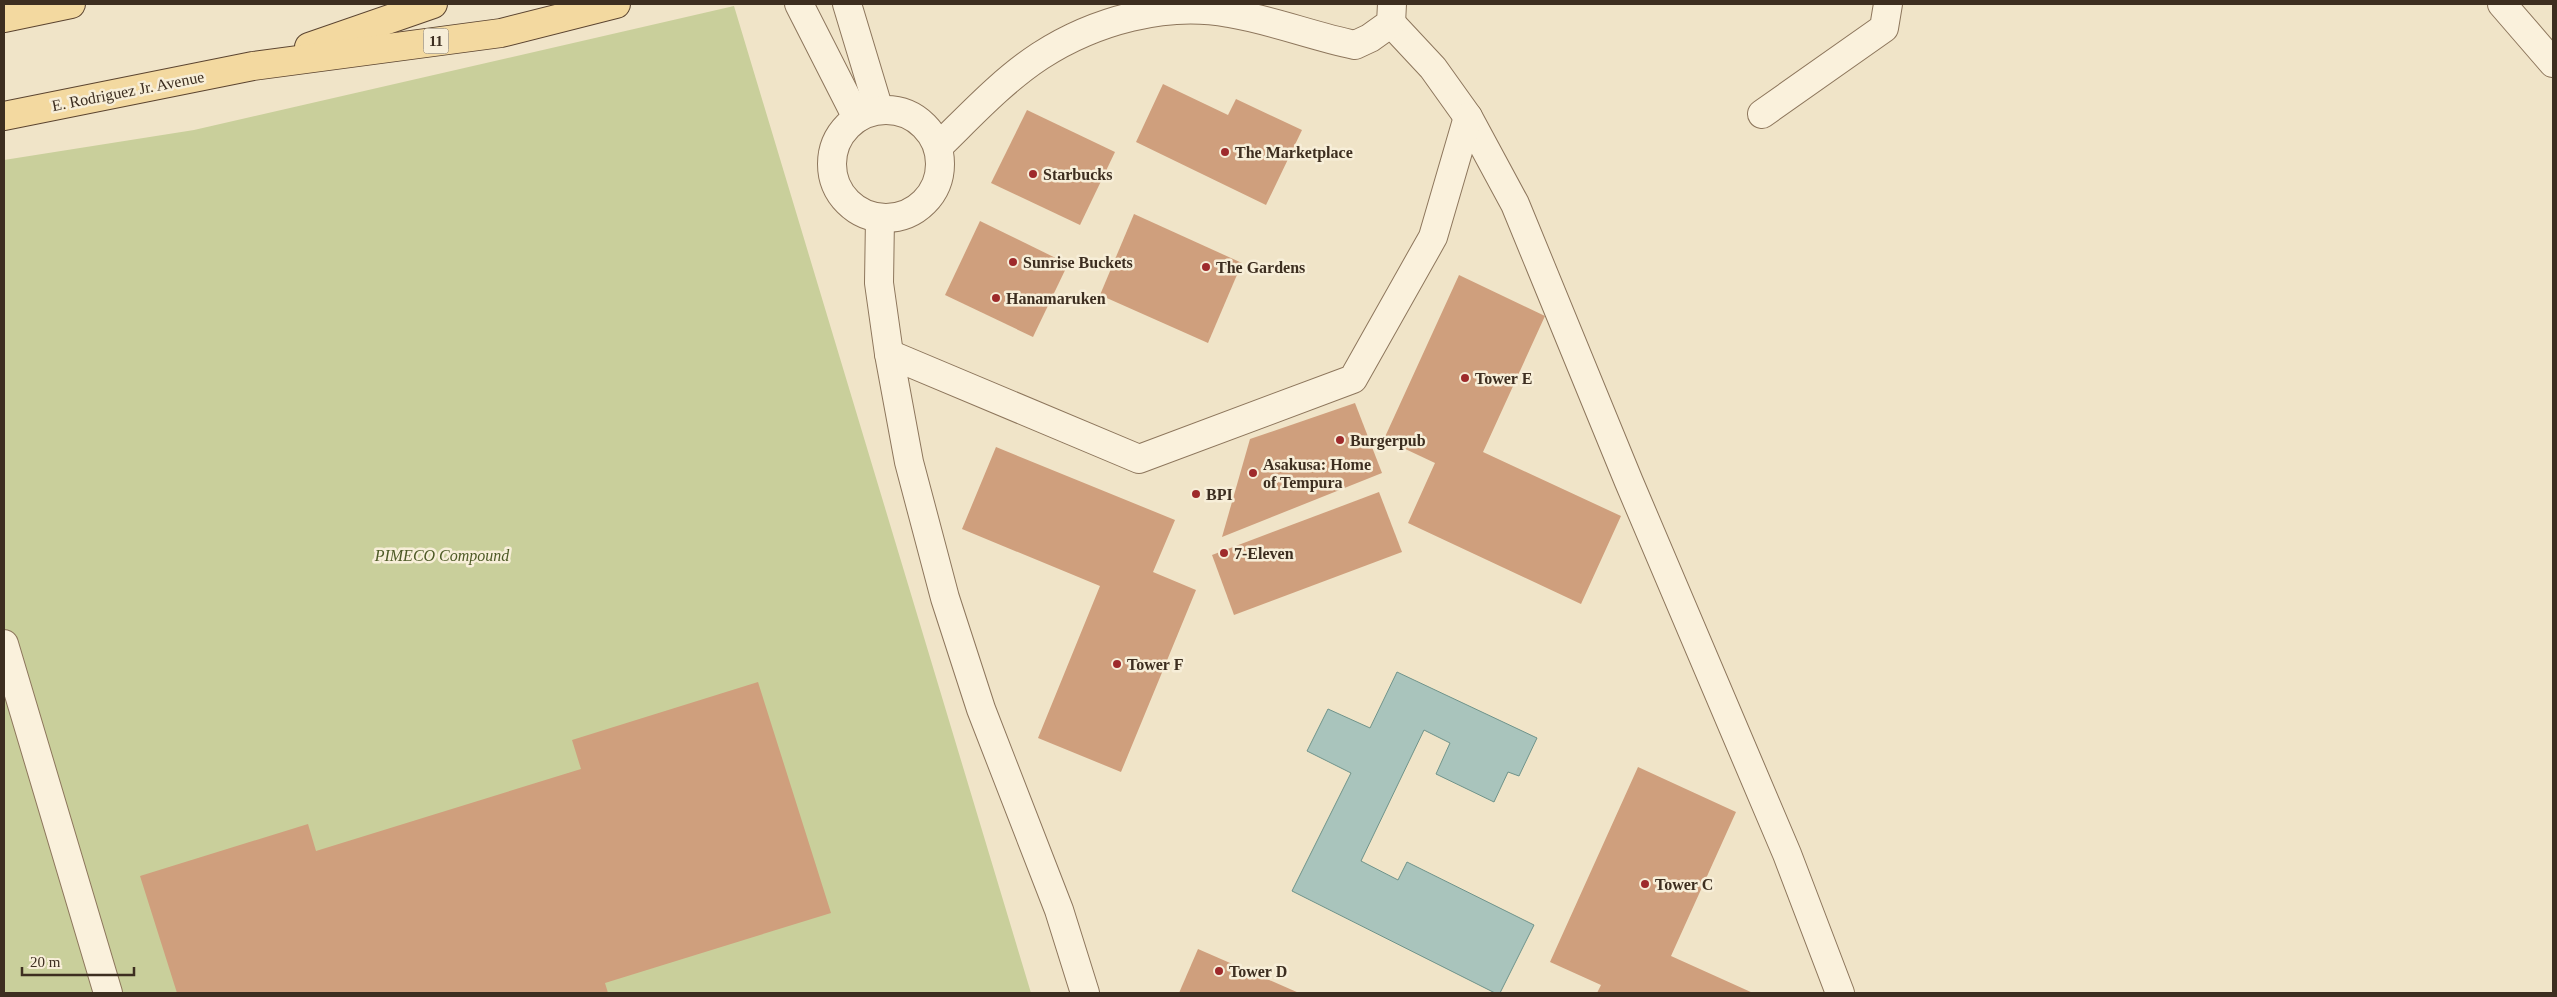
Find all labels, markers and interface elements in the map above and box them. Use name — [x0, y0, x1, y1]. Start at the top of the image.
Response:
road number: 11 — [424, 28, 448, 54]
street label: E. Rodriguez Jr. Avenue — [50, 68, 206, 115]
place label: The Marketplace — [1235, 144, 1353, 162]
marker: The Marketplace — [1219, 146, 1231, 158]
place label: Starbucks — [1043, 166, 1112, 183]
marker: Starbucks — [1027, 168, 1039, 180]
place label: Sunrise Buckets — [1023, 254, 1133, 271]
marker: Sunrise Buckets — [1007, 256, 1019, 268]
place label: The Gardens — [1216, 259, 1305, 276]
marker: The Gardens — [1200, 261, 1212, 273]
place label: Hanamaruken — [1006, 290, 1106, 307]
marker: Hanamaruken — [990, 292, 1002, 304]
place label: Tower E — [1475, 370, 1532, 387]
marker: Tower E — [1459, 372, 1471, 384]
place label: Burgerpub — [1350, 432, 1426, 450]
marker: Burgerpub — [1334, 434, 1346, 446]
place label: Asakusa: Home of Tempura — [1263, 456, 1371, 492]
marker: Asakusa: Home of Tempura — [1247, 467, 1259, 479]
place label: BPI — [1206, 486, 1233, 503]
marker: BPI — [1190, 488, 1202, 500]
place label: 7-Eleven — [1234, 545, 1294, 562]
park label: PIMECO Compound — [374, 547, 510, 565]
marker: 7-Eleven — [1218, 547, 1230, 559]
place label: Tower F — [1127, 656, 1184, 673]
marker: Tower F — [1111, 658, 1123, 670]
place label: Tower C — [1655, 876, 1713, 893]
marker: Tower C — [1639, 878, 1651, 890]
scale bar — [22, 944, 135, 976]
text: 20 m — [30, 954, 61, 970]
place label: Tower D — [1229, 963, 1287, 980]
marker: Tower D — [1213, 965, 1225, 977]

